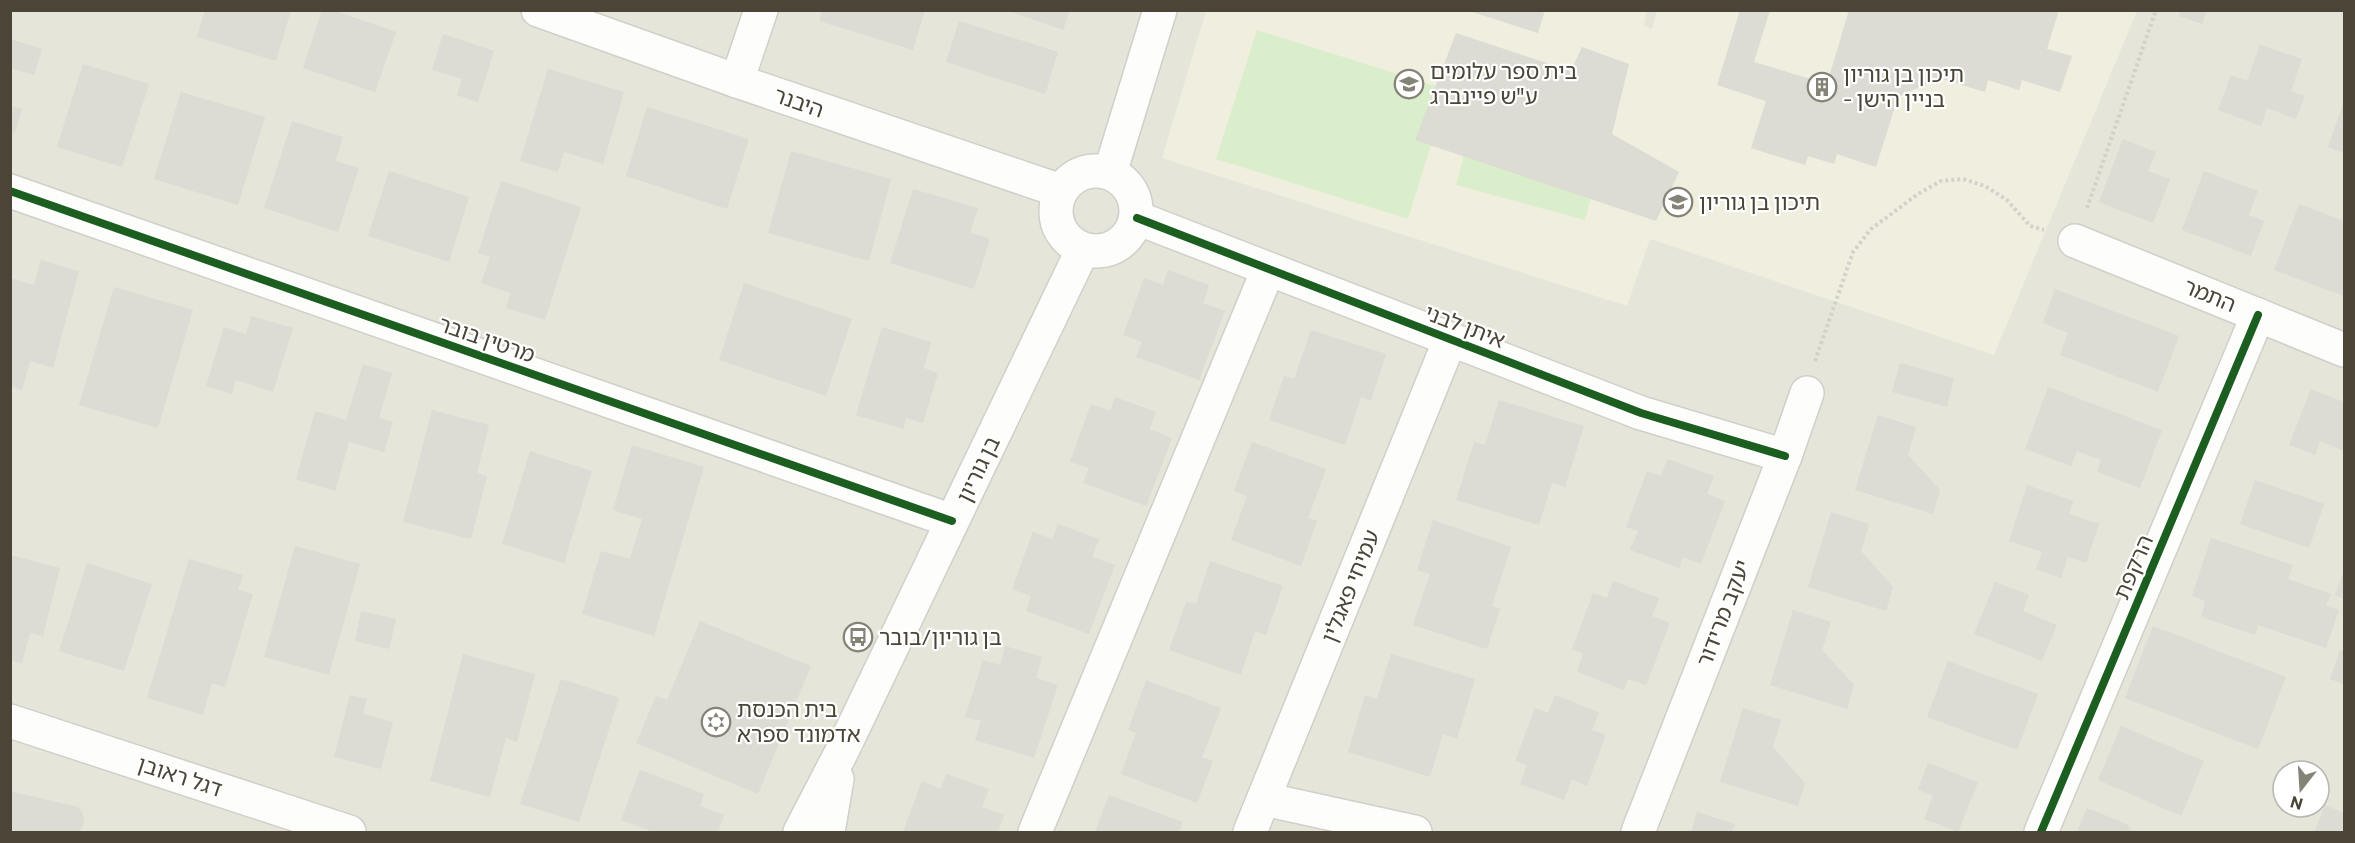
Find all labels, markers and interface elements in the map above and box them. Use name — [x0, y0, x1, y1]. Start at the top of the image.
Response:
place label: בית ספר עלומים ע"ש פיינברג — [1430, 57, 1577, 109]
place label: תיכון בן גוריון - בניין הישן — [1843, 60, 1964, 112]
school or university icon: בית ספר עלומים ע"ש פיינברג — [1393, 68, 1425, 100]
building icon: תיכון בן גוריון - בניין הישן — [1806, 71, 1838, 103]
street label: היבנר — [771, 80, 828, 123]
school or university icon: תיכון בן גוריון — [1662, 186, 1694, 218]
place label: תיכון בן גוריון — [1699, 188, 1820, 215]
street label: התמר — [2180, 272, 2240, 317]
street label: איתן לבני — [1421, 298, 1509, 353]
street label: מרטין בובר — [435, 309, 539, 368]
street label: בן גוריון — [950, 431, 1005, 506]
street label: עמיחי פאגלין — [1315, 525, 1384, 646]
street label: הרקפת — [2107, 531, 2158, 603]
street label: יעקב מרידור — [1690, 555, 1755, 670]
bus stop icon: בן גוריון/בובר — [842, 621, 874, 653]
place label: בן גוריון/בובר — [879, 623, 1002, 650]
place label: בית הכנסת אדמונד ספרא — [737, 695, 861, 747]
synagogue icon: בית הכנסת אדמונד ספרא — [700, 706, 732, 738]
street label: דגל ראובן — [135, 749, 226, 802]
north arrow — [2271, 759, 2331, 819]
text: N — [2288, 793, 2305, 815]

